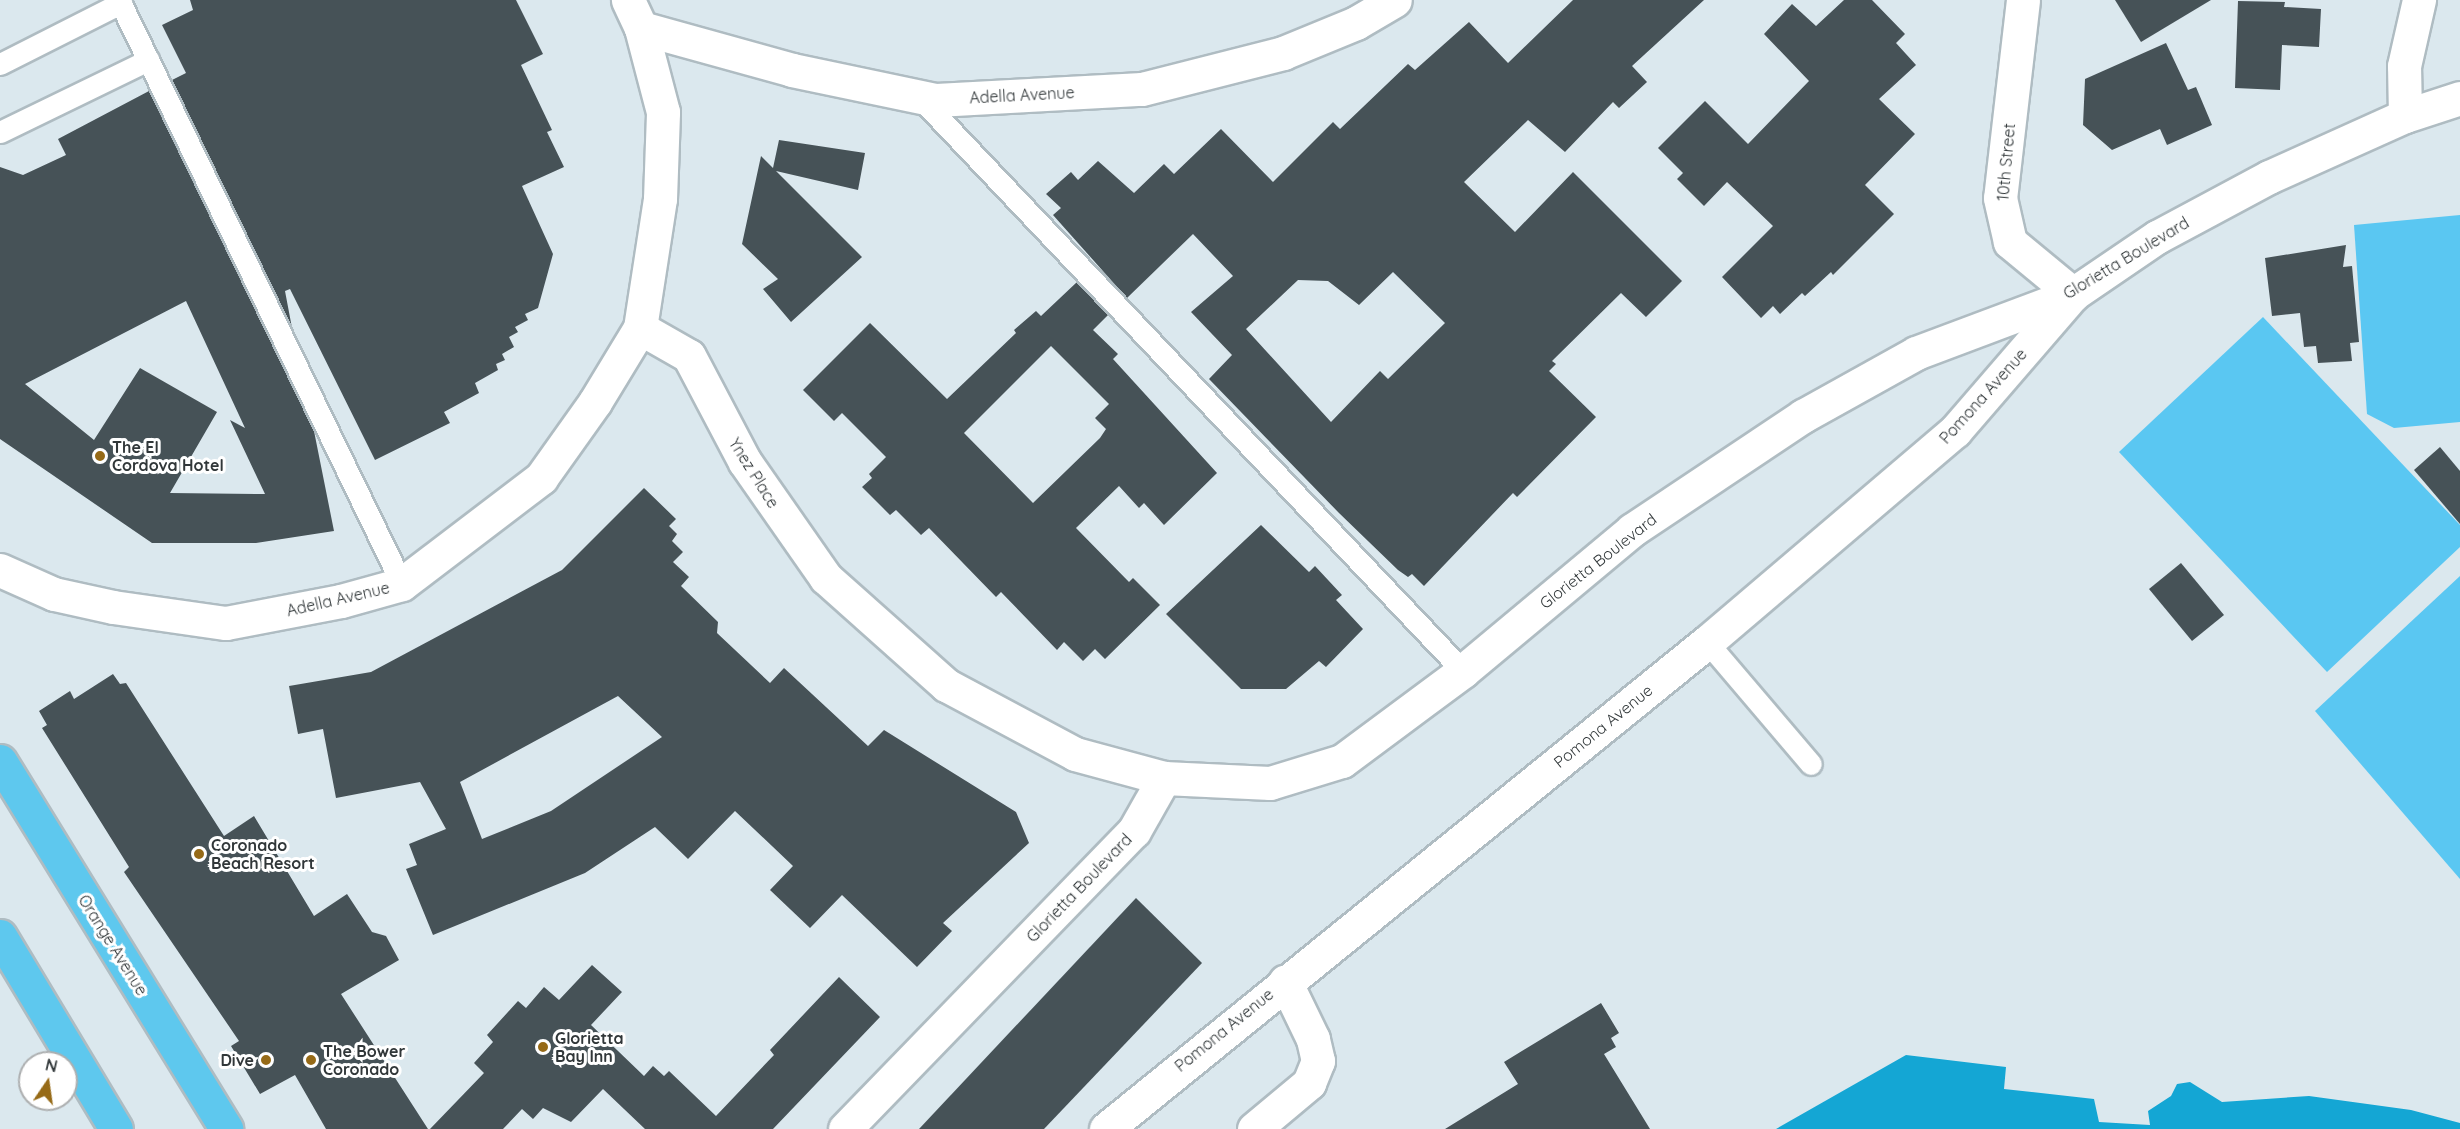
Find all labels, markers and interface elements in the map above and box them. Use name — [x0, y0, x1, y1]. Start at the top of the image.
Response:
street label: Adella Avenue — [969, 83, 1075, 107]
street label: 10th Street — [1993, 122, 2019, 202]
street label: Glorietta Boulevard — [2060, 213, 2192, 303]
street label: Pomona Avenue — [1935, 344, 2031, 448]
street label: Ynez Place — [725, 434, 783, 512]
place label: The El Cordova Hotel — [112, 437, 224, 475]
marker: The El Cordova Hotel — [93, 449, 107, 463]
street label: Glorietta Boulevard — [1536, 509, 1660, 613]
street label: Adella Avenue — [285, 578, 391, 620]
street label: Pomona Avenue — [1550, 680, 1656, 772]
street label: Glorietta Boulevard — [1022, 830, 1136, 946]
place label: Coronado Beach Resort — [211, 835, 315, 873]
marker: Coronado Beach Resort — [192, 847, 206, 861]
street label: Orange Avenue — [74, 891, 152, 999]
street label: Pomona Avenue — [1171, 984, 1277, 1076]
place label: Glorietta Bay Inn — [555, 1028, 624, 1066]
marker: Glorietta Bay Inn — [536, 1040, 550, 1054]
place label: The Bower Coronado — [323, 1041, 405, 1079]
place label: Dive — [220, 1050, 254, 1070]
north arrow — [18, 1051, 78, 1111]
marker: Dive — [259, 1053, 273, 1067]
marker: The Bower Coronado — [304, 1053, 318, 1067]
text: N — [44, 1054, 60, 1076]

